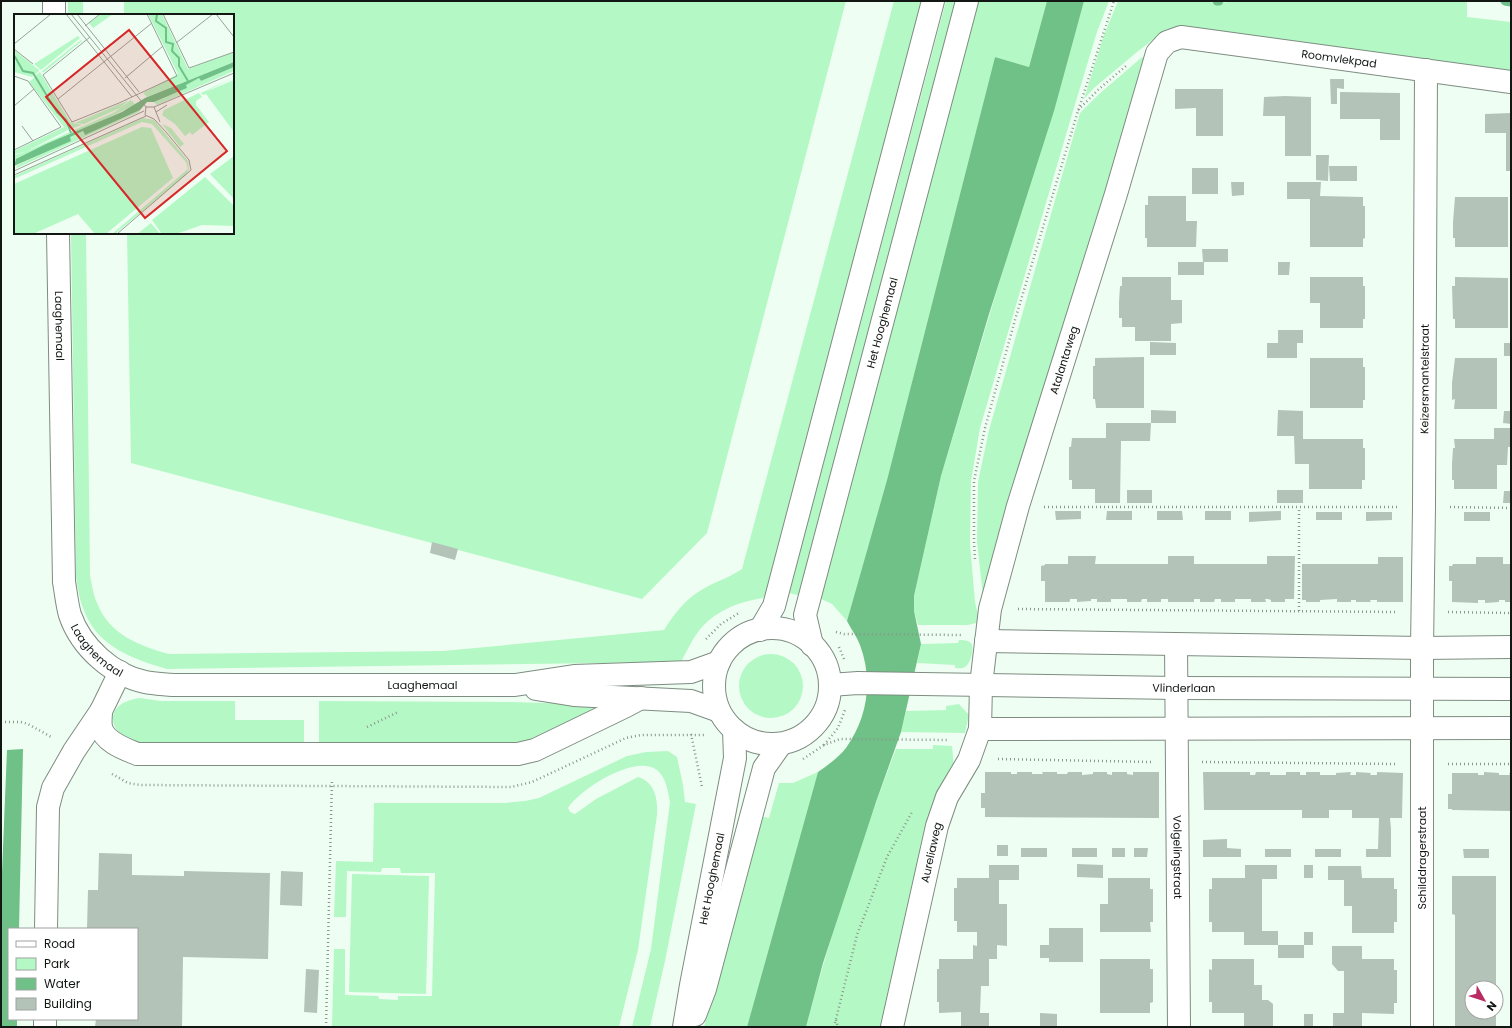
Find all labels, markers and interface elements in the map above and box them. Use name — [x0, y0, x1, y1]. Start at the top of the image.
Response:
inset map — [14, 14, 234, 234]
street label: Roomvlekpad — [1300, 46, 1378, 72]
street label: Het Hooghemaal — [862, 276, 902, 370]
street label: Laaghemaal — [51, 291, 68, 361]
street label: Atalantaweg — [1046, 324, 1082, 396]
street label: Keizersmantelstraat — [1416, 324, 1433, 434]
street label: Laaghemaal — [67, 621, 126, 681]
street label: Laaghemaal — [388, 677, 457, 693]
street label: Vlinderlaan — [1152, 680, 1215, 696]
street label: Schilddragerstraat — [1414, 806, 1430, 910]
street label: Volgelingstraat — [1169, 815, 1186, 899]
street label: Aureliaweg — [917, 820, 946, 884]
street label: Het Hooghemaal — [695, 831, 728, 926]
legend — [8, 928, 138, 1020]
text: Road — [44, 935, 75, 952]
text: Park — [44, 955, 71, 972]
text: Water — [44, 975, 81, 992]
north arrow — [1464, 980, 1504, 1020]
text: Building — [44, 995, 92, 1012]
text: N — [1483, 998, 1501, 1015]

